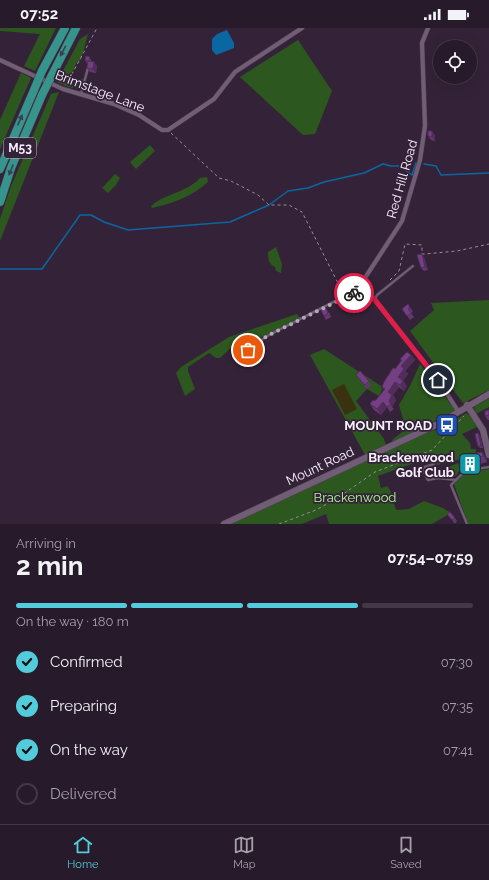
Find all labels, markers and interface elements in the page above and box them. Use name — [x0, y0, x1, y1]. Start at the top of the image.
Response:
text: 07:52 — [20, 5, 58, 23]
map controls — [433, 40, 477, 84]
button: locate — [433, 40, 477, 84]
one-way arrow — [60, 45, 66, 57]
street label: Brimstage Lane — [53, 67, 147, 115]
one-way arrow — [17, 115, 23, 126]
road number: M53 — [4, 138, 36, 158]
street label: Red Hill Road — [384, 138, 420, 220]
one-way arrow — [8, 164, 14, 176]
courier — [334, 273, 374, 313]
icon: bike — [343, 282, 365, 304]
pin — [231, 333, 265, 367]
icon: bag — [237, 339, 259, 361]
pin — [421, 363, 455, 397]
icon: home — [427, 369, 449, 391]
bus stop icon: MOUNT ROAD — [434, 412, 460, 438]
place label: MOUNT ROAD — [344, 418, 432, 433]
street label: Mount Road — [284, 444, 356, 488]
place label: Brackenwood Golf Club — [368, 450, 454, 480]
building icon: Brackenwood Golf Club — [457, 451, 483, 477]
park label: Brackenwood — [314, 490, 396, 505]
text: Arriving in — [16, 536, 76, 551]
text: 07:54–07:59 — [387, 549, 473, 567]
text: 2 min — [16, 551, 83, 581]
text: On the way · 180 m — [16, 614, 129, 629]
icon: check — [16, 651, 38, 673]
text: Confirmed — [50, 653, 123, 671]
text: 07:30 — [441, 655, 473, 670]
icon: check — [16, 695, 38, 717]
text: Preparing — [50, 697, 117, 715]
text: 07:35 — [442, 699, 473, 714]
icon: check — [16, 739, 38, 761]
text: On the way — [50, 741, 128, 759]
text: 07:41 — [443, 743, 473, 758]
text: Delivered — [50, 785, 117, 803]
tab: Home — [67, 834, 98, 871]
tab: Map — [233, 834, 256, 871]
tab: Saved — [390, 834, 422, 871]

